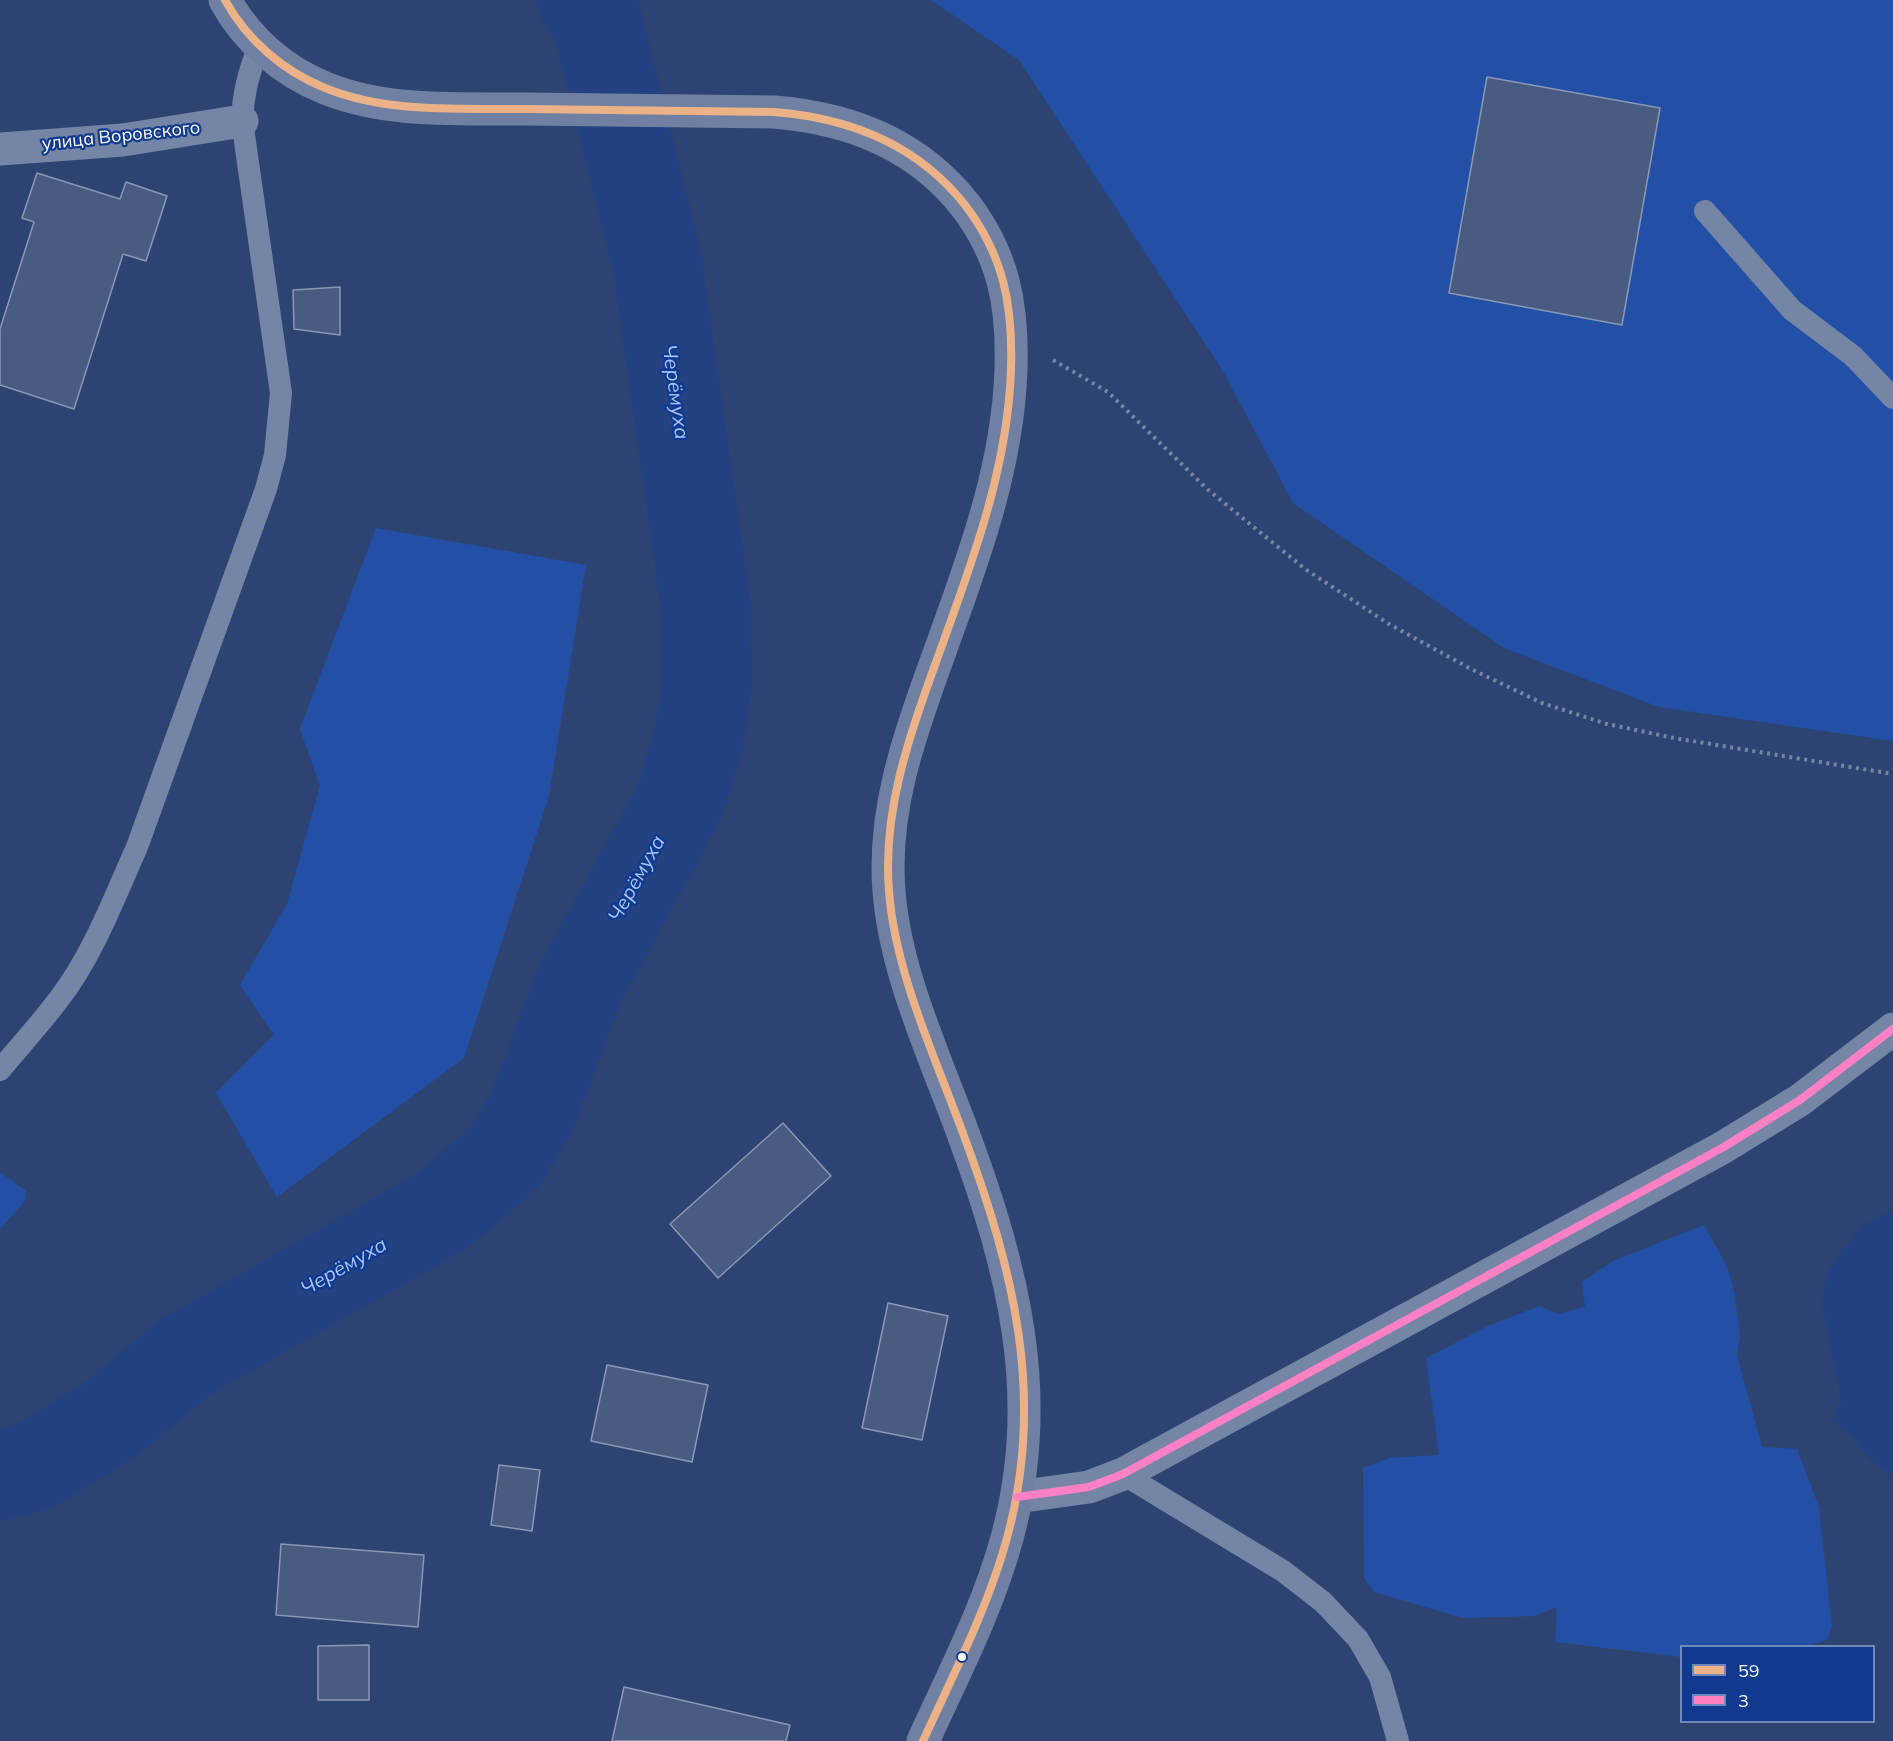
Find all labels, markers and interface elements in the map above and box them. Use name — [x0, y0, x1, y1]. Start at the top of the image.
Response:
street label: улица Воровского — [41, 117, 201, 155]
water label: Черёмуха — [656, 343, 694, 441]
water label: Черёмуха — [603, 831, 671, 927]
water label: Черёмуха — [297, 1233, 391, 1301]
legend — [1680, 1645, 1875, 1723]
unlabelled marker — [956, 1651, 968, 1663]
text: 59 — [1738, 1659, 1760, 1682]
text: 3 — [1738, 1689, 1749, 1712]

